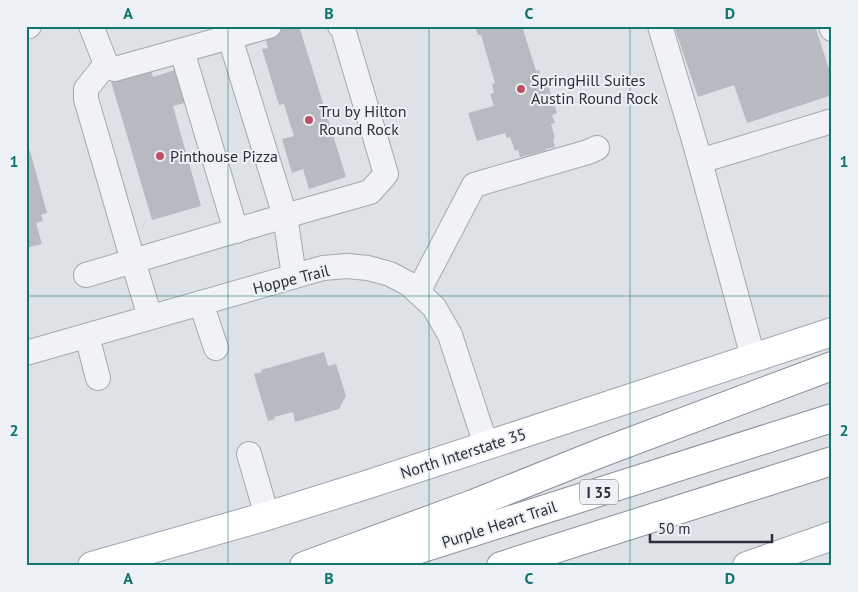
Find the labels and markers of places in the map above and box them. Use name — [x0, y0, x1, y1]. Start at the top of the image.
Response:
place label: SpringHill Suites Austin Round Rock — [531, 70, 659, 108]
marker: SpringHill Suites Austin Round Rock — [515, 83, 527, 95]
place label: Tru by Hilton Round Rock — [319, 101, 406, 139]
marker: Tru by Hilton Round Rock — [303, 114, 315, 126]
place label: Pinthouse Pizza — [170, 146, 278, 166]
marker: Pinthouse Pizza — [154, 150, 166, 162]

